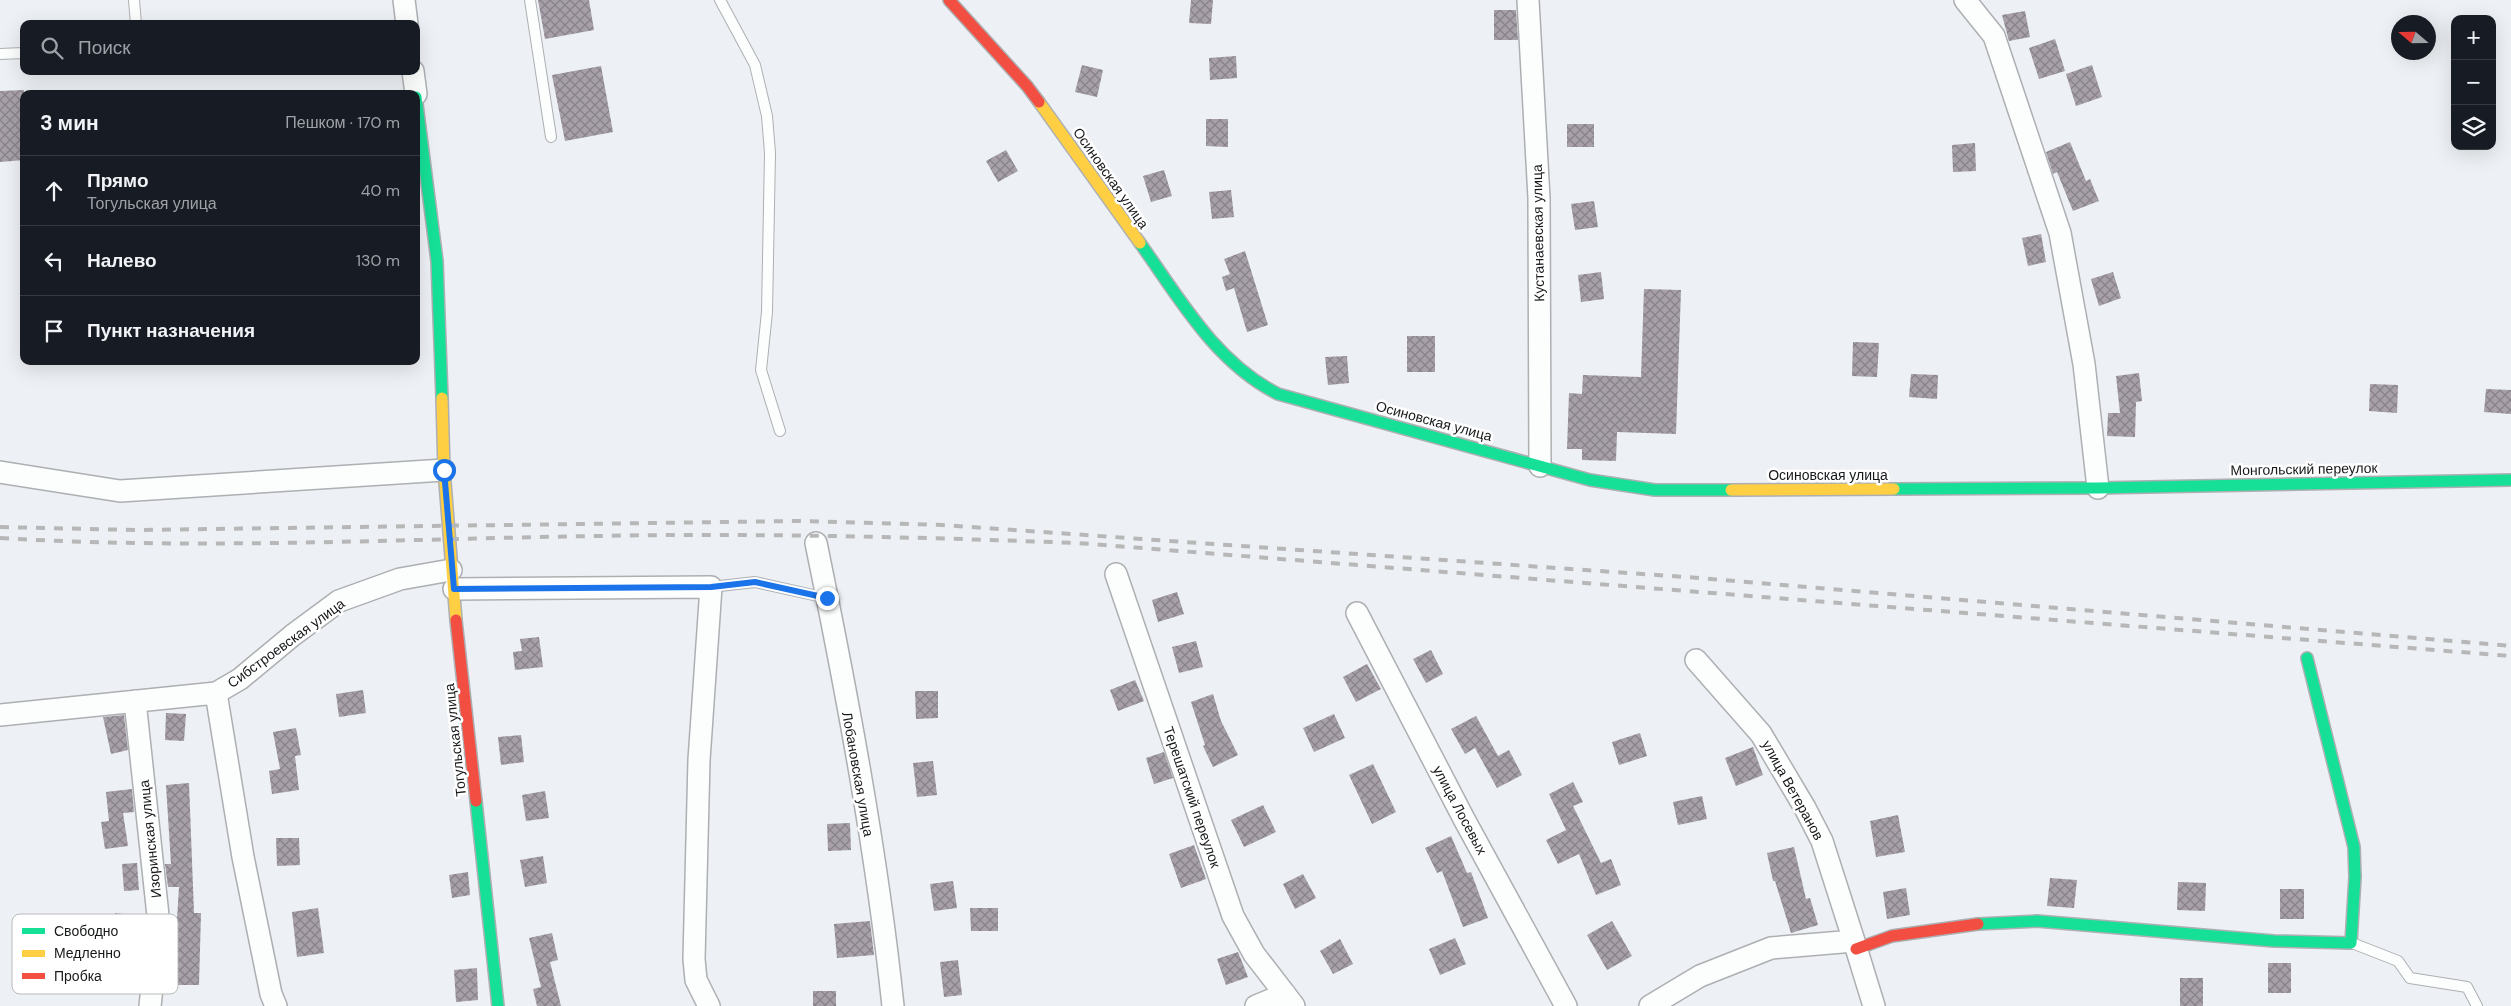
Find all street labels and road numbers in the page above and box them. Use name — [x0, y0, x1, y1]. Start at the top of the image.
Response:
street label: Осиновская улица — [1069, 124, 1153, 232]
street label: Кустанаевская улица — [1528, 164, 1548, 302]
street label: Осиновская улица — [1374, 397, 1494, 445]
street label: Монгольский переулок — [2230, 459, 2379, 479]
street label: Осиновская улица — [1768, 466, 1888, 484]
street label: Сибстроевская улица — [224, 594, 348, 692]
street label: Тогульская улица — [440, 682, 470, 797]
street label: Лобановская улица — [838, 710, 878, 838]
street label: Терешатский переулок — [1159, 724, 1225, 871]
street label: улица Ветеранов — [1758, 737, 1828, 843]
street label: улица Лосевых — [1429, 762, 1491, 858]
street label: Изоринская улица — [135, 779, 165, 899]

